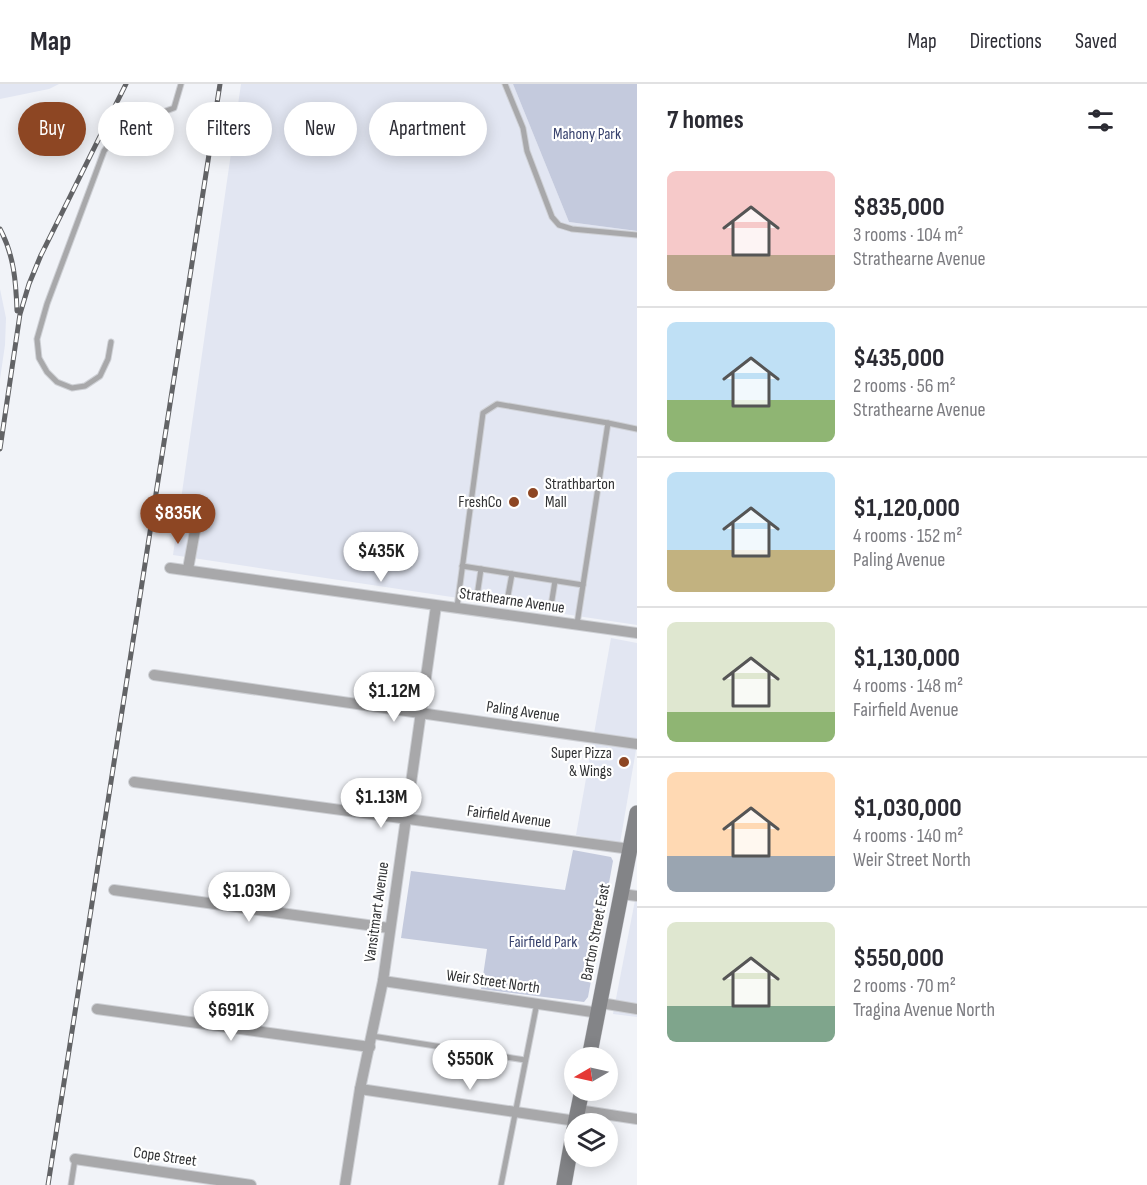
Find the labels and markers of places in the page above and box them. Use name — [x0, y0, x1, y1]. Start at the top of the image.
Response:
place label: Strathbarton Mall — [545, 475, 615, 512]
marker: Strathbarton Mall — [526, 486, 540, 500]
place label: FreshCo — [458, 493, 502, 512]
pin: $835K — [136, 494, 220, 545]
marker: FreshCo — [507, 495, 521, 509]
pin: $435K — [339, 532, 423, 583]
pin: $1.12M — [345, 672, 443, 723]
place label: Super Pizza & Wings — [551, 744, 612, 781]
marker: Super Pizza & Wings — [617, 755, 631, 769]
pin: $1.13M — [332, 778, 430, 829]
pin: $1.03M — [200, 872, 298, 923]
pin: $691K — [189, 991, 273, 1042]
pin: $550K — [428, 1040, 512, 1091]

